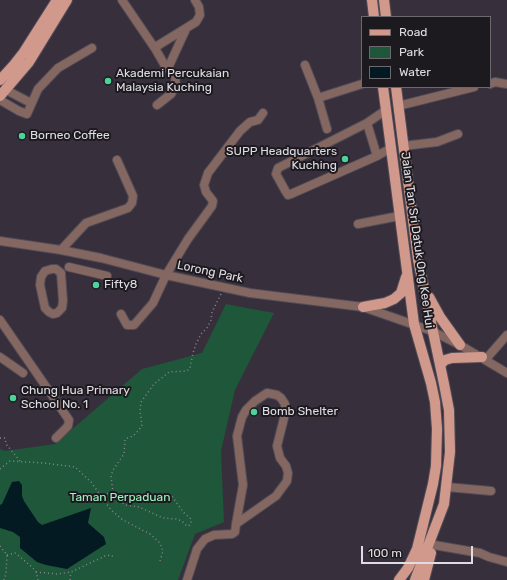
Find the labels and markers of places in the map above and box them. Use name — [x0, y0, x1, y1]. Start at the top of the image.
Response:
place label: Akademi Percukaian Malaysia Kuching — [116, 67, 229, 95]
marker: Akademi Percukaian Malaysia Kuching — [103, 76, 113, 86]
place label: Borneo Coffee — [30, 129, 110, 143]
marker: Borneo Coffee — [17, 131, 27, 141]
place label: SUPP Headquarters Kuching — [226, 145, 337, 173]
marker: SUPP Headquarters Kuching — [340, 154, 350, 164]
place label: Fifty8 — [104, 278, 137, 292]
marker: Fifty8 — [91, 280, 101, 290]
place label: Chung Hua Primary School No. 1 — [21, 384, 130, 412]
marker: Chung Hua Primary School No. 1 — [8, 393, 18, 403]
place label: Bomb Shelter — [262, 405, 338, 419]
marker: Bomb Shelter — [249, 407, 259, 417]

